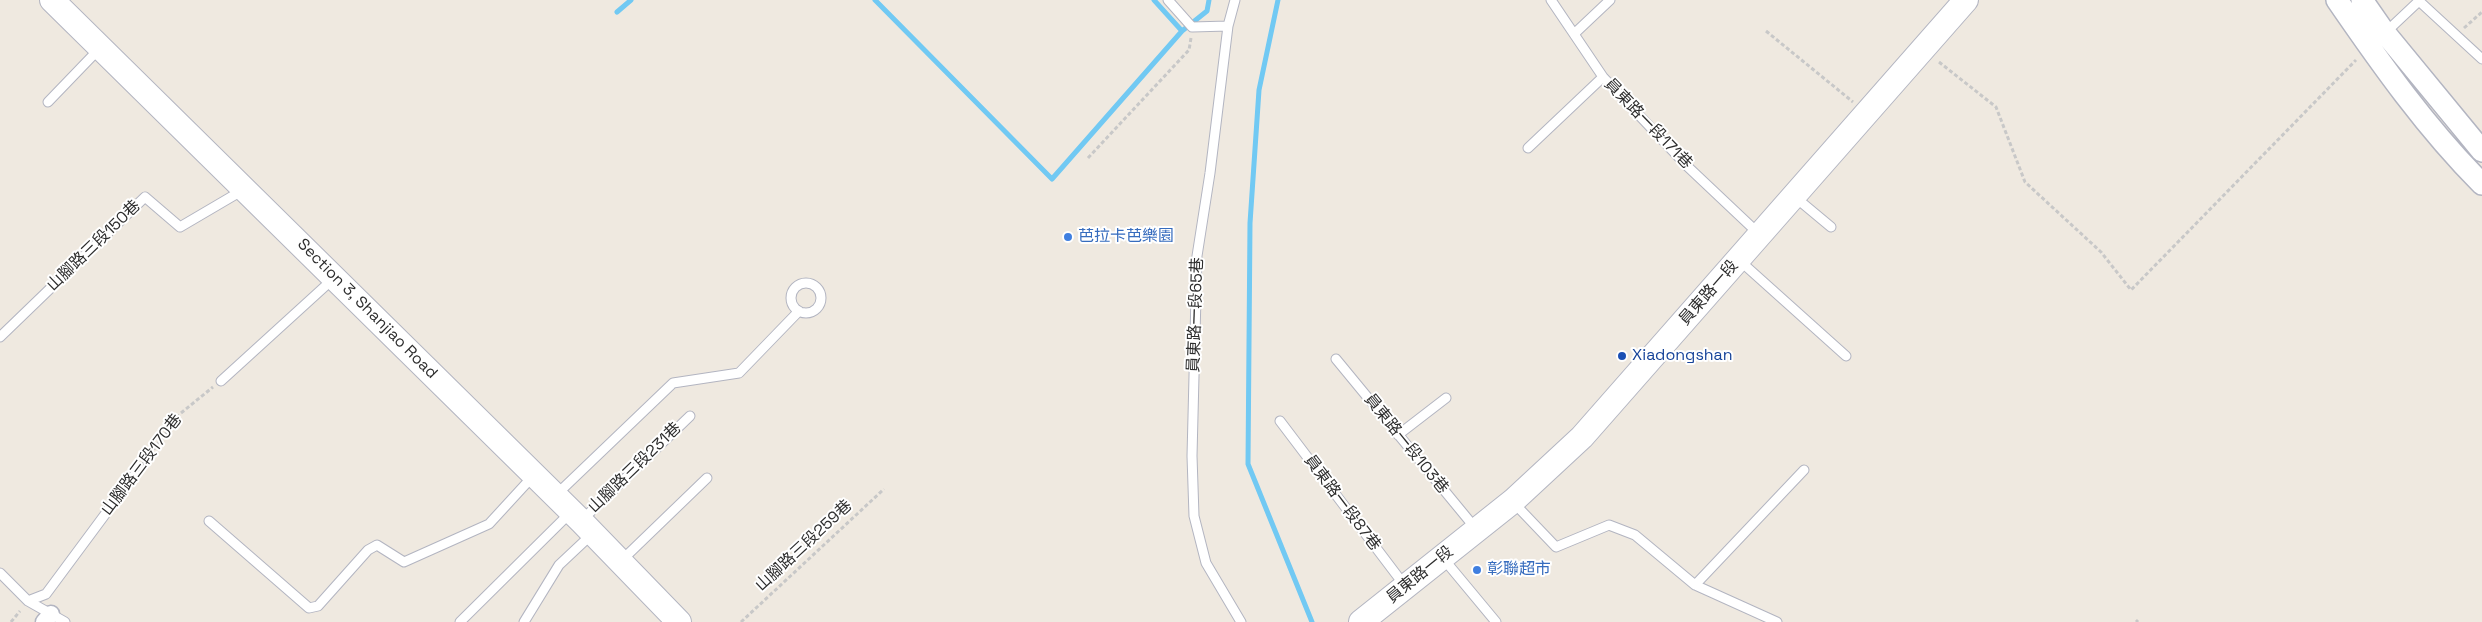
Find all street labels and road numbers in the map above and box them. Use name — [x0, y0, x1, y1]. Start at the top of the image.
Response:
street label: 員東路一段171巷 — [1600, 75, 1696, 173]
street label: 山腳路三段150巷 — [43, 197, 145, 295]
street label: Section 3, Shanjiao Road — [293, 235, 441, 383]
street label: 員東路一段65巷 — [1184, 257, 1208, 373]
street label: 員東路一段 — [1676, 257, 1742, 329]
street label: 員東路一段103巷 — [1360, 390, 1452, 498]
street label: 山腳路三段170巷 — [98, 411, 186, 519]
street label: 山腳路三段231巷 — [585, 419, 685, 517]
street label: 員東路一段87巷 — [1300, 451, 1384, 555]
street label: 山腳路三段259巷 — [752, 496, 856, 596]
street label: 員東路一段 — [1383, 542, 1457, 608]

